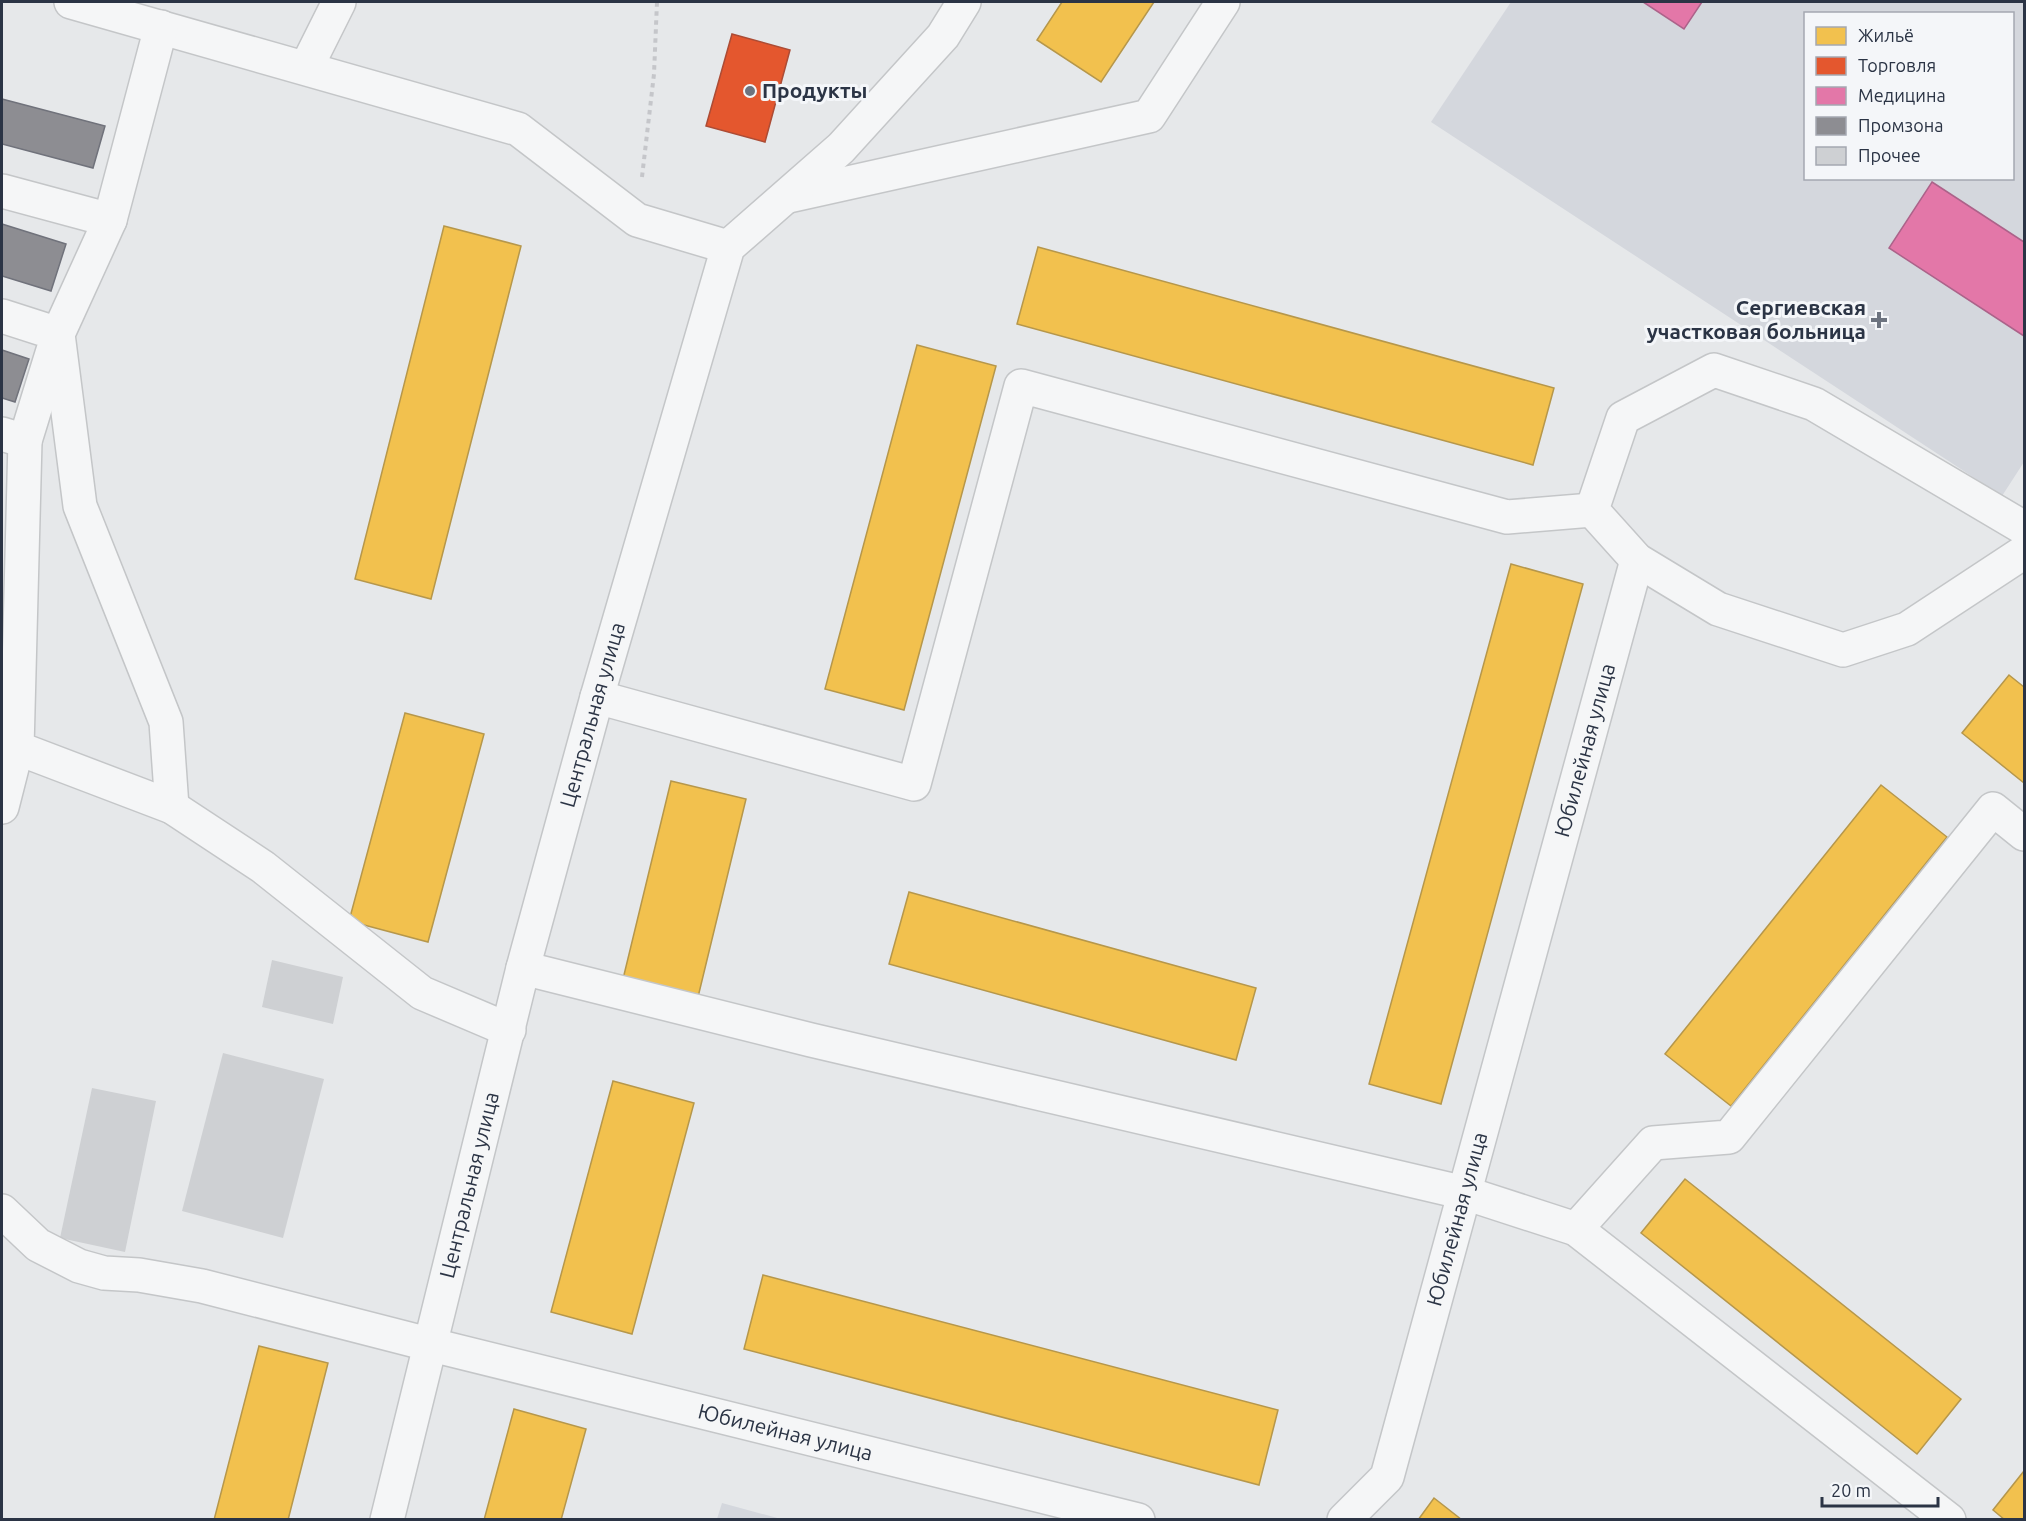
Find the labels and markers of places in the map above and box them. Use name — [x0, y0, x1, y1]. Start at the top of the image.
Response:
place label: Продукты — [762, 78, 867, 102]
marker: Продукты — [743, 84, 757, 98]
place label: Сергиевская участковая больница — [1647, 295, 1866, 343]
marker: Сергиевская участковая больница — [1870, 311, 1888, 329]

